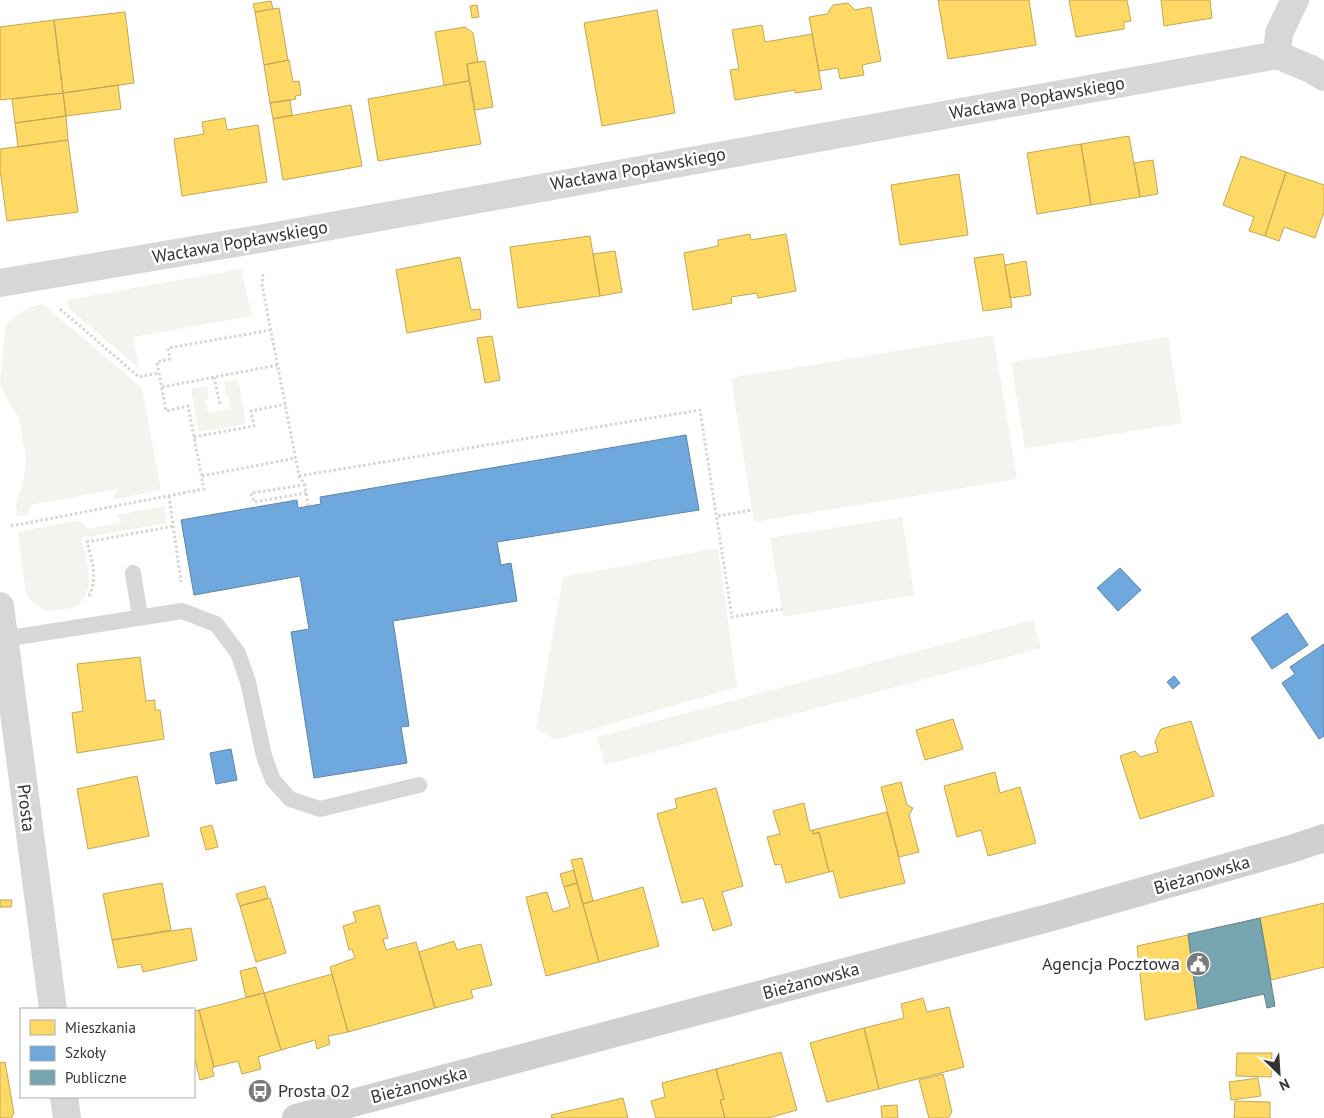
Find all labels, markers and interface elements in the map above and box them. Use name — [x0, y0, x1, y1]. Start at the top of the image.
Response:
street label: Wacława Popławskiego — [947, 71, 1126, 124]
street label: Wacława Popławskiego — [548, 142, 727, 195]
street label: Wacława Popławskiego — [150, 215, 329, 268]
street label: Prosta — [12, 783, 41, 833]
street label: Bieżanowska — [1151, 850, 1253, 899]
public building icon: Agencja Pocztowa — [1185, 951, 1211, 977]
place label: Agencja Pocztowa — [1042, 952, 1180, 975]
street label: Bieżanowska — [760, 957, 862, 1004]
legend — [20, 1008, 195, 1098]
text: Mieszkania — [65, 1018, 136, 1037]
text: Szkoły — [65, 1043, 106, 1062]
north arrow — [1254, 1048, 1304, 1098]
street label: Bieżanowska — [368, 1061, 470, 1108]
text: Publiczne — [65, 1068, 127, 1087]
text: N — [1277, 1075, 1292, 1095]
bus stop icon: Prosta 02 — [247, 1078, 273, 1104]
place label: Prosta 02 — [278, 1079, 350, 1102]

